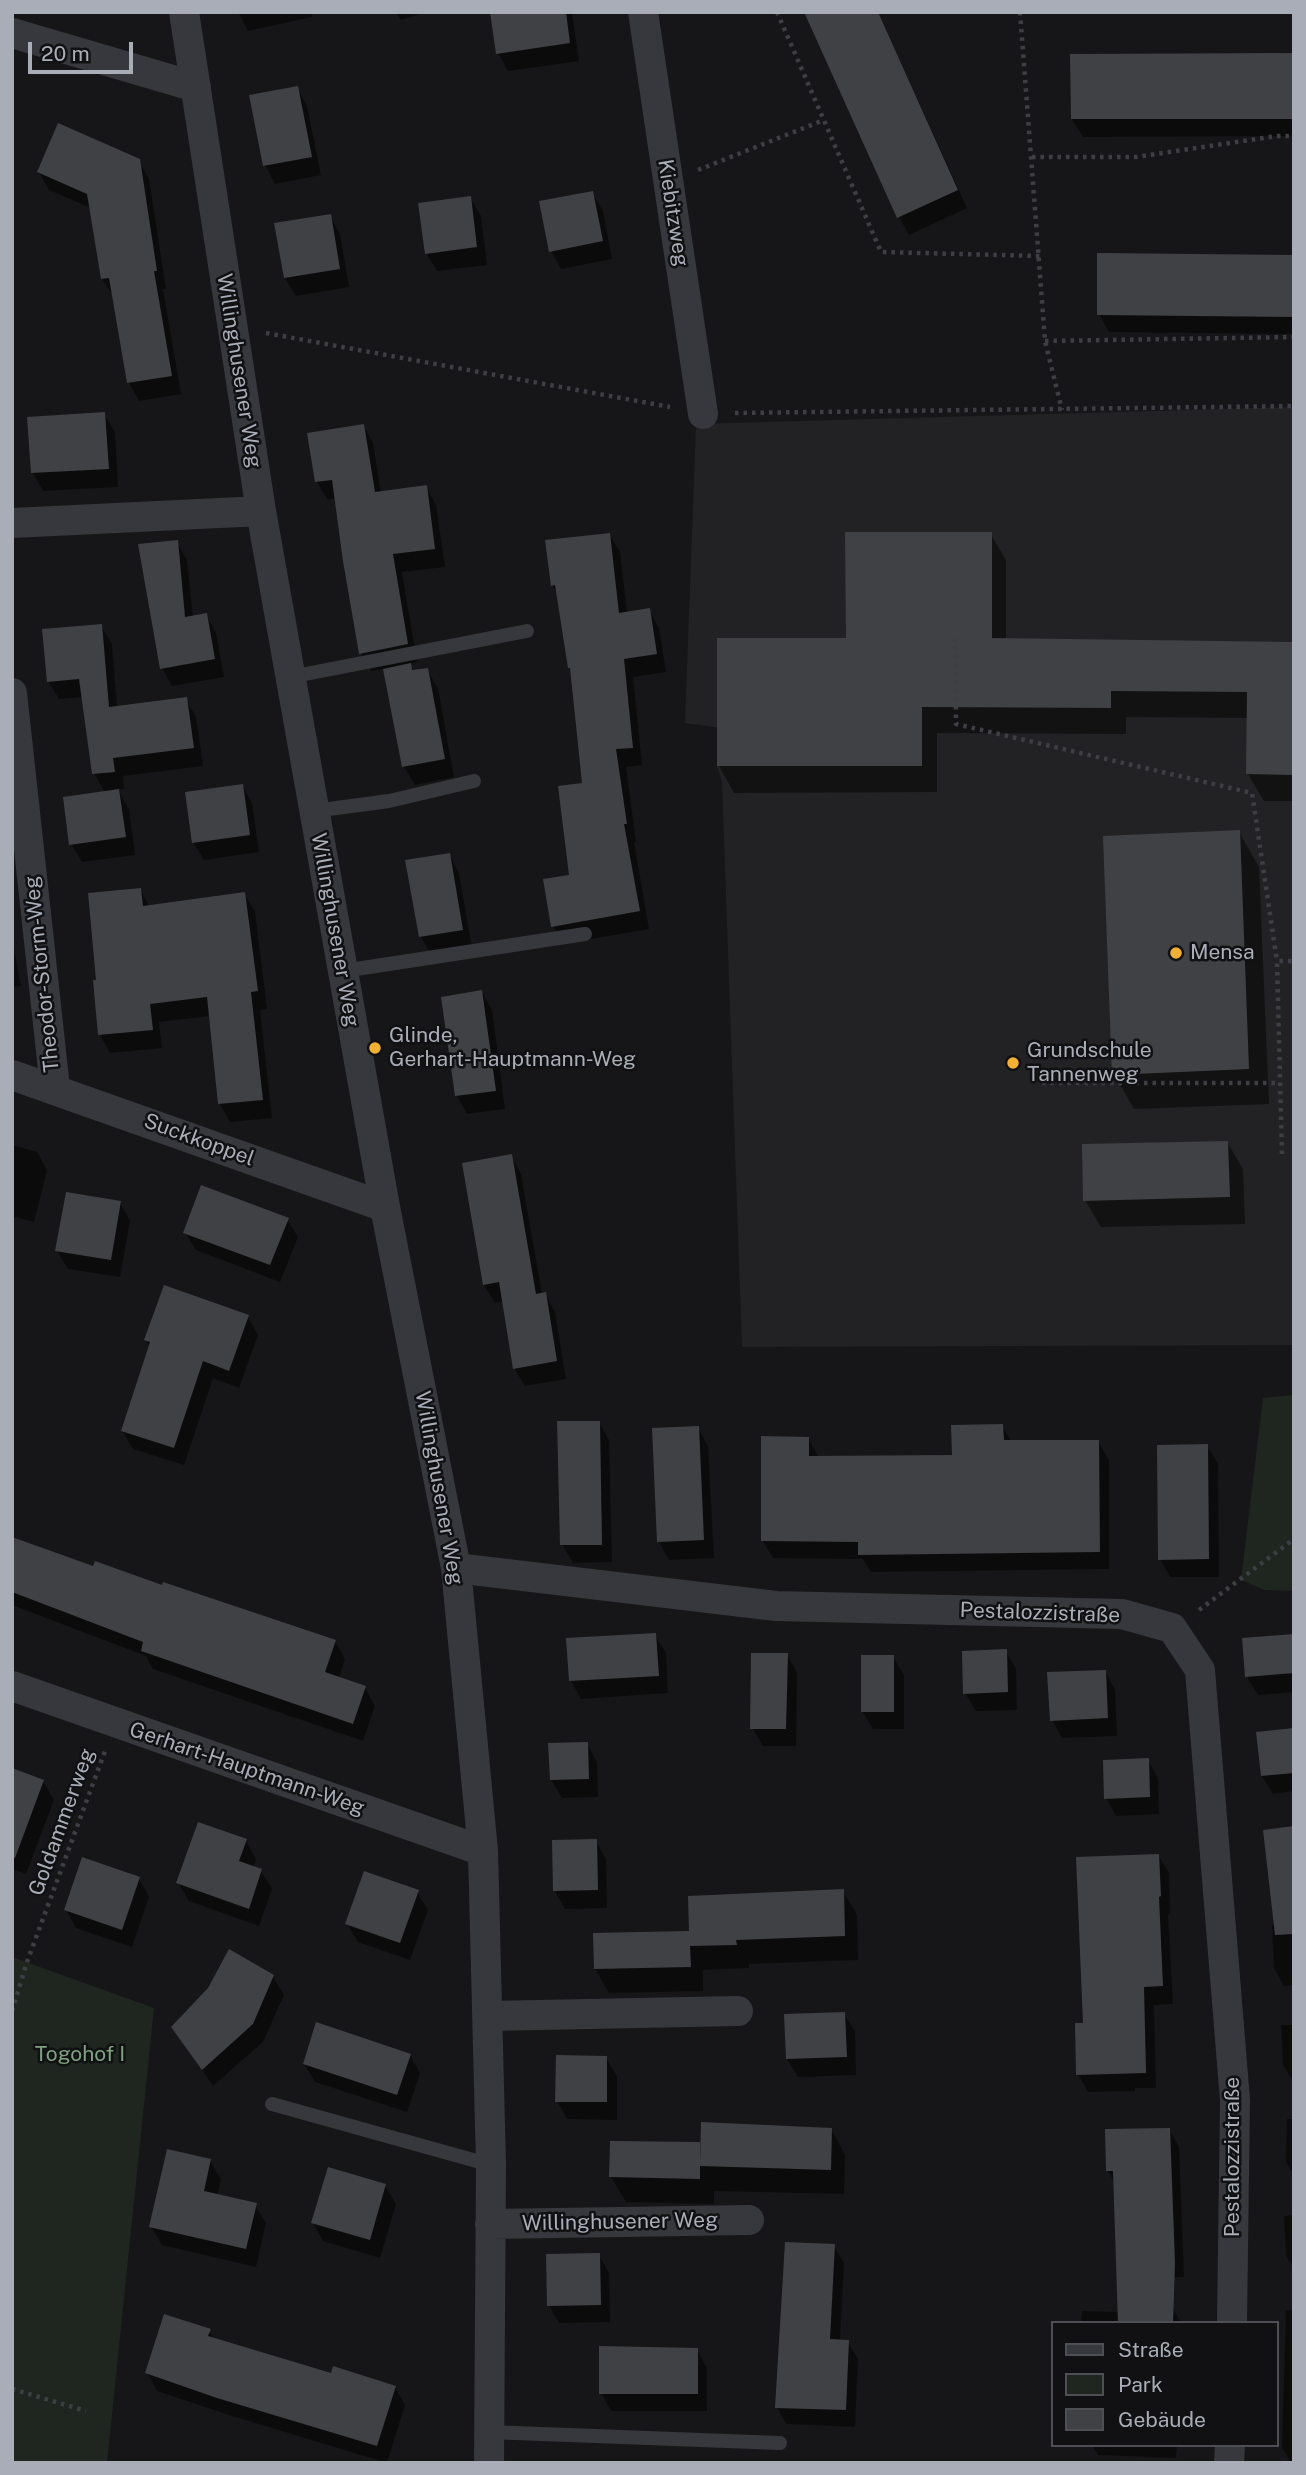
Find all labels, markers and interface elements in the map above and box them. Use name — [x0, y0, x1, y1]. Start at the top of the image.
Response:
scale bar — [32, 28, 136, 72]
text: 20 m — [41, 41, 90, 66]
street label: Kiebitzweg — [652, 158, 694, 268]
street label: Willinghusener Weg — [211, 272, 267, 470]
street label: Willinghusener Weg — [306, 831, 364, 1029]
street label: Theodor-Storm-Weg — [19, 875, 65, 1073]
place label: Mensa — [1190, 940, 1255, 966]
marker: Mensa — [1168, 945, 1184, 961]
place label: Glinde, Gerhart-Hauptmann-Weg — [389, 1023, 636, 1073]
place label: Grundschule Tannenweg — [1027, 1038, 1152, 1088]
marker: Glinde, Gerhart-Hauptmann-Weg — [367, 1040, 383, 1056]
marker: Grundschule Tannenweg — [1005, 1055, 1021, 1071]
street label: Suckkoppel — [140, 1108, 258, 1172]
street label: Willinghusener Weg — [410, 1389, 468, 1587]
street label: Pestalozzistraße — [959, 1598, 1121, 1628]
street label: Gerhart-Hauptmann-Weg — [126, 1717, 368, 1821]
street label: Goldammerweg — [24, 1745, 100, 1899]
park label: Togohof I — [35, 2042, 125, 2068]
street label: Pestalozzistraße — [1220, 2077, 1246, 2237]
street label: Willinghusener Weg — [522, 2208, 718, 2236]
legend — [1050, 2321, 1278, 2447]
text: Straße — [1118, 2337, 1184, 2362]
text: Park — [1118, 2372, 1163, 2397]
text: Gebäude — [1118, 2407, 1206, 2432]

